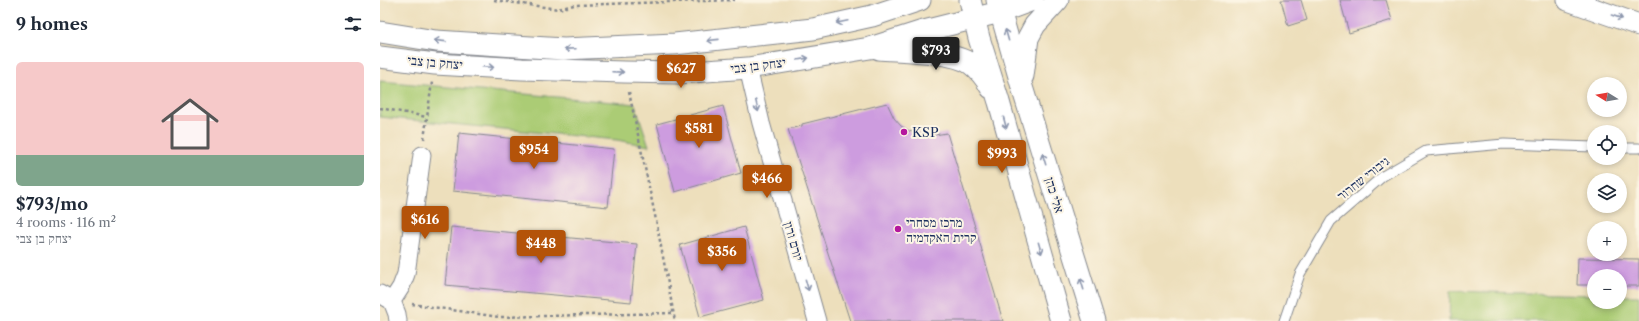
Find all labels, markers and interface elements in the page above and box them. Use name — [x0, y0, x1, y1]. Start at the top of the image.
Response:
icon: filters — [342, 13, 364, 35]
text: 9 homes — [16, 14, 88, 34]
one-way arrow — [1610, 14, 1623, 21]
one-way arrow — [836, 19, 849, 27]
one-way arrow — [1003, 29, 1010, 42]
one-way arrow — [434, 37, 447, 45]
one-way arrow — [707, 37, 720, 44]
pin: $793 — [912, 37, 960, 71]
text: $793 — [921, 42, 951, 58]
one-way arrow — [564, 45, 577, 53]
street label: יצחק בן צבי — [407, 52, 464, 72]
street label: יצחק בן צבי — [729, 54, 787, 76]
pin: $627 — [657, 55, 705, 89]
one-way arrow — [797, 55, 810, 63]
text: $627 — [666, 60, 696, 76]
one-way arrow — [482, 63, 495, 70]
one-way arrow — [611, 68, 624, 76]
north arrow — [1587, 77, 1627, 117]
map controls — [1587, 77, 1627, 309]
icon: home — [154, 88, 226, 160]
one-way arrow — [753, 99, 761, 112]
pin: $581 — [675, 115, 723, 149]
one-way arrow — [1002, 116, 1009, 129]
text: $581 — [685, 120, 713, 136]
place label: KSP — [912, 124, 939, 140]
button: locate — [1587, 125, 1627, 165]
marker: KSP — [899, 127, 909, 137]
pin: $954 — [510, 136, 558, 170]
pin: $993 — [978, 140, 1026, 174]
text: $954 — [519, 141, 549, 157]
text: $993 — [987, 145, 1017, 161]
one-way arrow — [1040, 153, 1047, 166]
street label: גיבורי שחרור — [1334, 153, 1392, 203]
pin: $466 — [743, 165, 791, 199]
text: $466 — [752, 170, 782, 186]
button: layers — [1587, 173, 1627, 213]
street label: אלי כהן — [1042, 175, 1068, 215]
text: $793/mo — [16, 194, 88, 214]
pin: $616 — [401, 206, 449, 240]
text: $616 — [411, 211, 439, 227]
text: 4 rooms · 116 m² — [16, 214, 116, 230]
place label: מרכז מסחרי קרית האקדמיה — [906, 214, 977, 245]
street label: יורם ורון — [781, 220, 807, 263]
button: + — [1587, 221, 1627, 261]
marker: מרכז מסחרי קרית האקדמיה — [893, 224, 903, 234]
text: יצחק בן צבי — [16, 230, 72, 246]
pin: $448 — [517, 230, 565, 264]
text: $448 — [526, 235, 556, 251]
pin: $356 — [698, 238, 746, 272]
one-way arrow — [1037, 241, 1044, 254]
text: $356 — [707, 243, 737, 259]
button: − — [1587, 269, 1627, 309]
one-way arrow — [1078, 277, 1085, 290]
one-way arrow — [804, 279, 811, 292]

